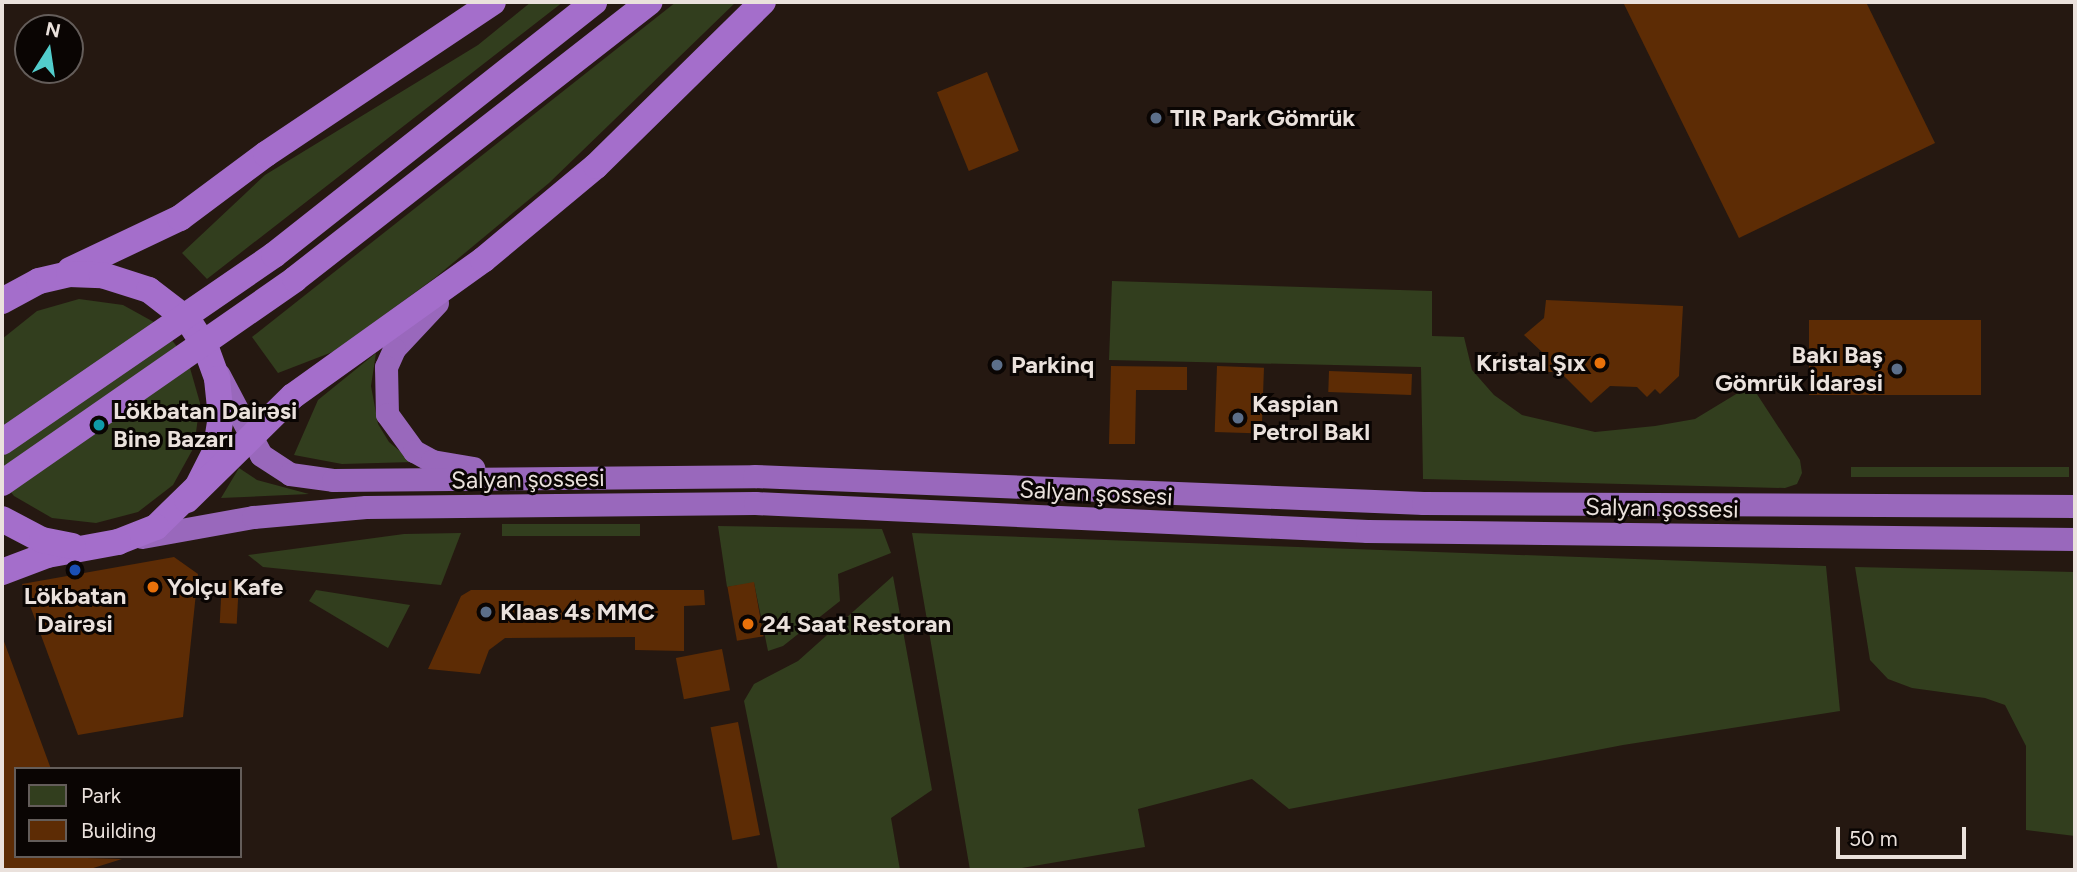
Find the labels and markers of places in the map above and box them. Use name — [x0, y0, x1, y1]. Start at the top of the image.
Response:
place label: TIR Park Gömrük — [1170, 104, 1355, 132]
marker: TIR Park Gömrük — [1148, 110, 1164, 126]
place label: Bakı Baş Gömrük İdarəsi — [1715, 341, 1883, 397]
place label: Kristal Şıx — [1476, 349, 1586, 377]
place label: Parkinq — [1011, 351, 1094, 379]
marker: Kristal Şıx — [1592, 355, 1608, 371]
marker: Parkinq — [989, 357, 1005, 373]
marker: Bakı Baş Gömrük İdarəsi — [1889, 361, 1905, 377]
place label: Kaspian Petrol Bakl — [1252, 390, 1370, 446]
place label: Lökbatan Dairəsi Binə Bazarı — [113, 397, 297, 453]
marker: Kaspian Petrol Bakl — [1230, 410, 1246, 426]
marker: Lökbatan Dairəsi Binə Bazarı — [91, 417, 107, 433]
marker: Lökbatan Dairəsi — [67, 562, 83, 578]
place label: Yolçu Kafe — [167, 573, 283, 601]
marker: Yolçu Kafe — [145, 579, 161, 595]
place label: Lökbatan Dairəsi — [24, 582, 126, 638]
place label: Klaas 4s MMC — [500, 598, 655, 626]
marker: Klaas 4s MMC — [478, 604, 494, 620]
place label: 24 Saat Restoran — [762, 610, 951, 638]
marker: 24 Saat Restoran — [740, 616, 756, 632]

